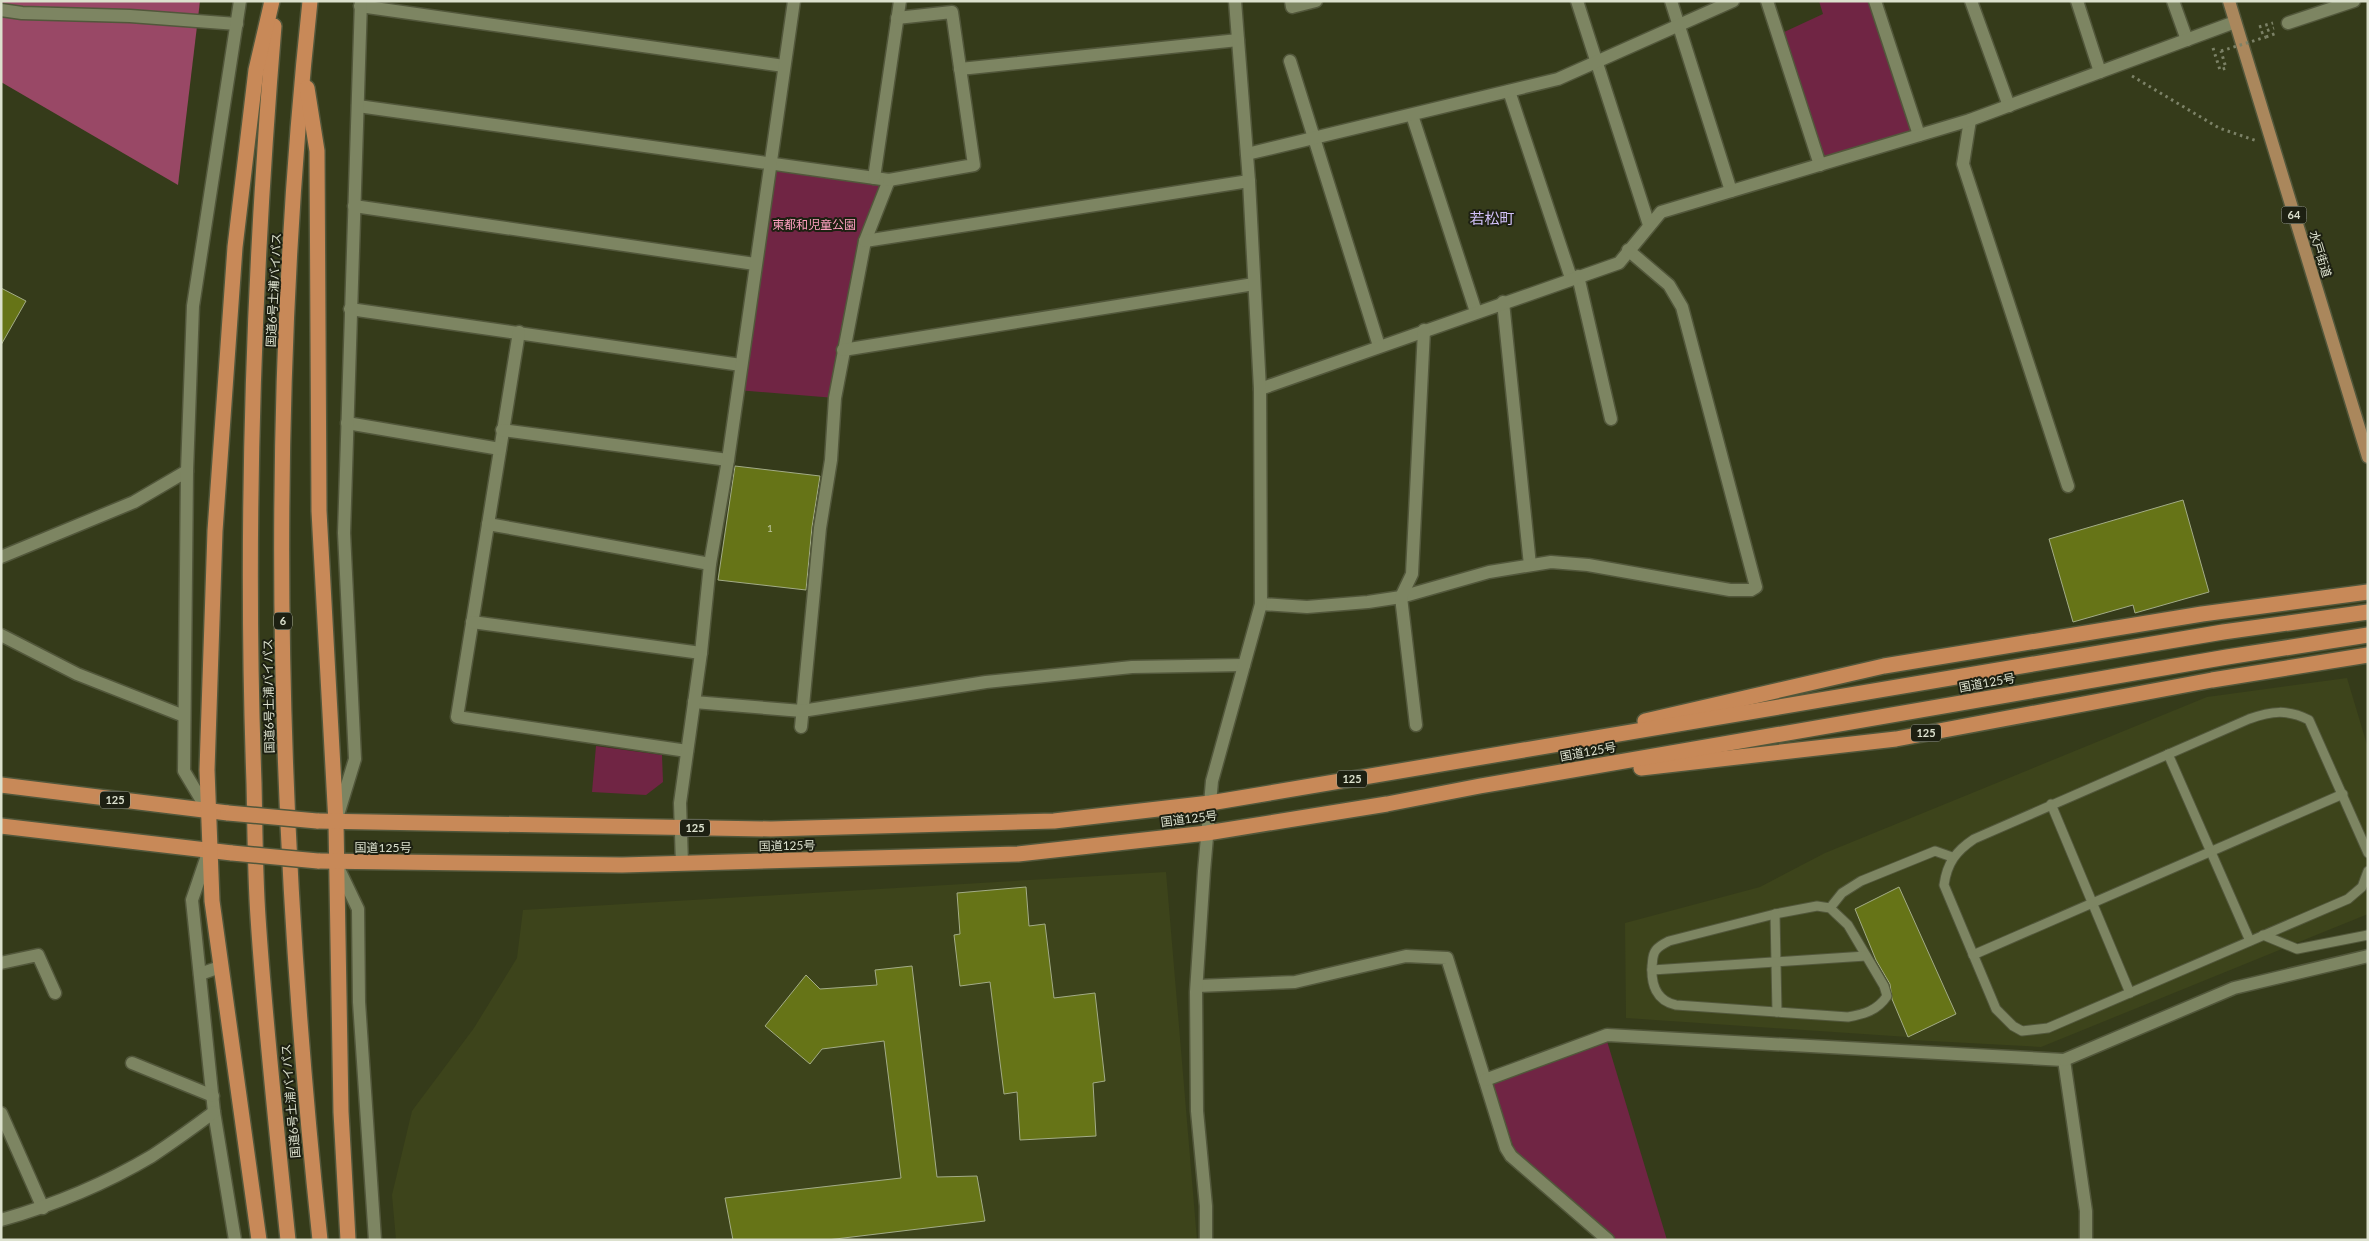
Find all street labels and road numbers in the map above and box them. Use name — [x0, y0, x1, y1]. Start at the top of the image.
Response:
road number: 64 — [2282, 206, 2306, 224]
street label: 水戸街道 — [2306, 229, 2335, 279]
street label: 国道6号土浦バイパス — [263, 232, 284, 348]
road number: 6 — [274, 612, 292, 630]
street label: 国道6号土浦バイパス — [260, 639, 277, 753]
street label: 国道125号 — [1958, 670, 2016, 695]
road number: 125 — [1911, 724, 1941, 741]
street label: 国道125号 — [1559, 739, 1617, 764]
road number: 125 — [1337, 771, 1367, 788]
road number: 125 — [100, 792, 130, 808]
street label: 国道125号 — [1160, 808, 1218, 829]
road number: 125 — [680, 820, 710, 836]
street label: 国道125号 — [758, 838, 816, 853]
street label: 国道125号 — [355, 840, 411, 855]
street label: 国道6号土浦バイパス — [278, 1043, 303, 1159]

